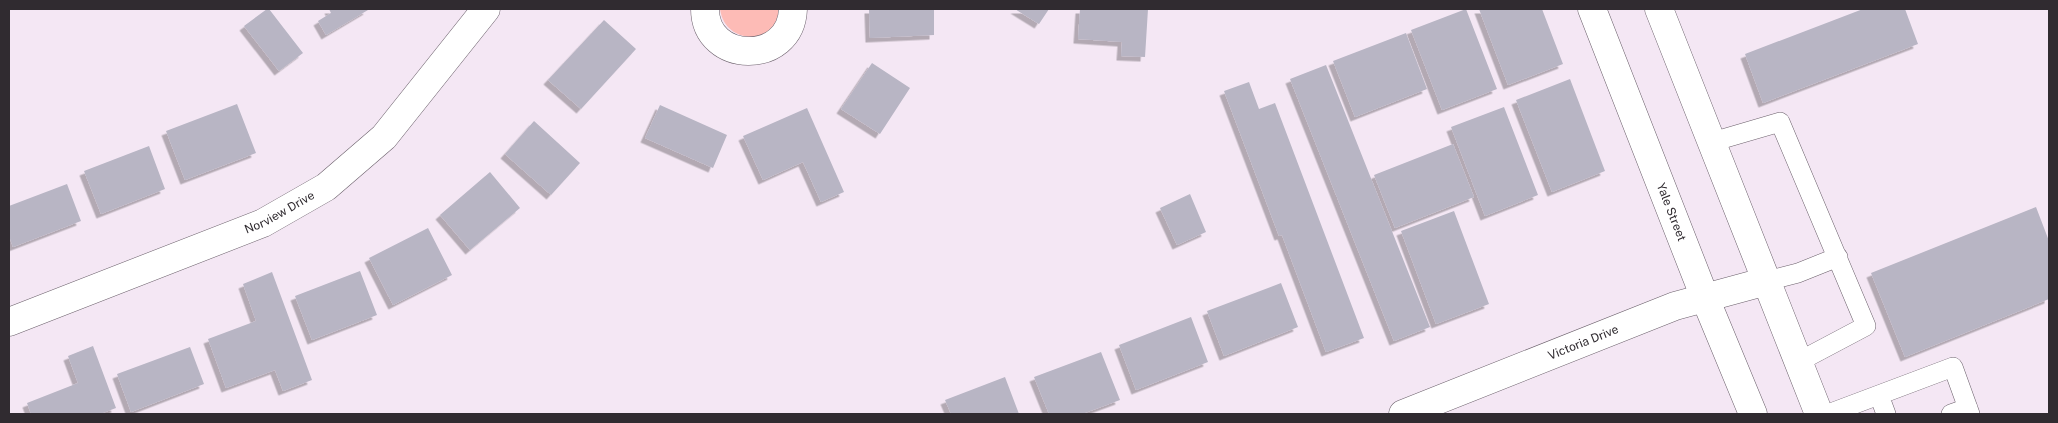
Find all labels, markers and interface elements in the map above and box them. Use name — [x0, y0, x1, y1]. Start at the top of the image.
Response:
street label: Yale Street — [1654, 181, 1689, 243]
street label: Norview Drive — [242, 188, 317, 237]
street label: Victoria Drive — [1546, 322, 1621, 363]

